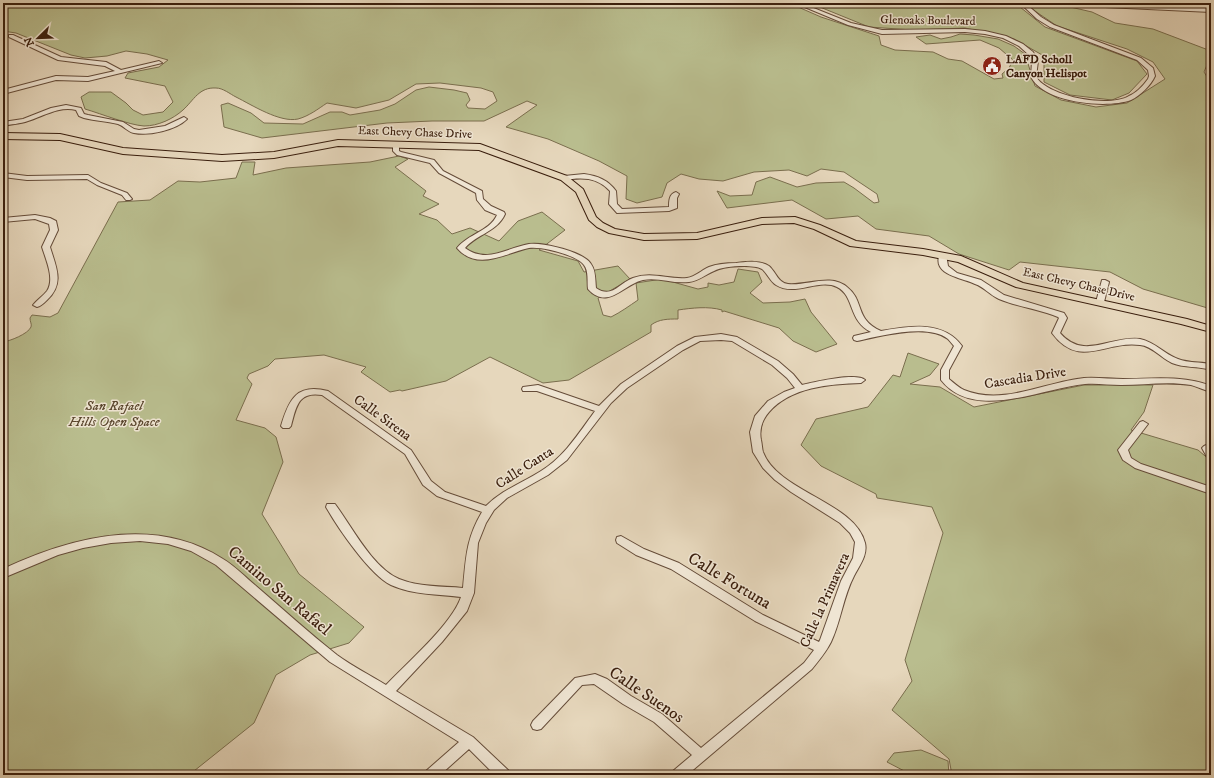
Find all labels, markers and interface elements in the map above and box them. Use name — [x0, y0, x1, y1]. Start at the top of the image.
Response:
street label: Glenoaks Boulevard — [880, 12, 976, 29]
north arrow — [18, 18, 58, 58]
text: N — [22, 35, 38, 48]
place label: LAFD Scholl Canyon Helispot — [1006, 52, 1087, 81]
public building icon: LAFD Scholl Canyon Helispot — [981, 55, 1003, 77]
street label: East Chevy Chase Drive — [358, 123, 472, 142]
street label: East Chevy Chase Drive — [1021, 264, 1136, 305]
street label: Cascadia Drive — [983, 363, 1068, 393]
street label: Calle Sirena — [350, 391, 415, 445]
park label: San Rafael Hills Open Space — [67, 397, 161, 431]
street label: Calle Canta — [492, 442, 557, 493]
street label: Camino San Rafael — [223, 541, 336, 640]
street label: Calle Fortuna — [684, 547, 776, 615]
street label: Calle la Primavera — [796, 550, 854, 651]
street label: Calle Suenos — [605, 662, 689, 728]

